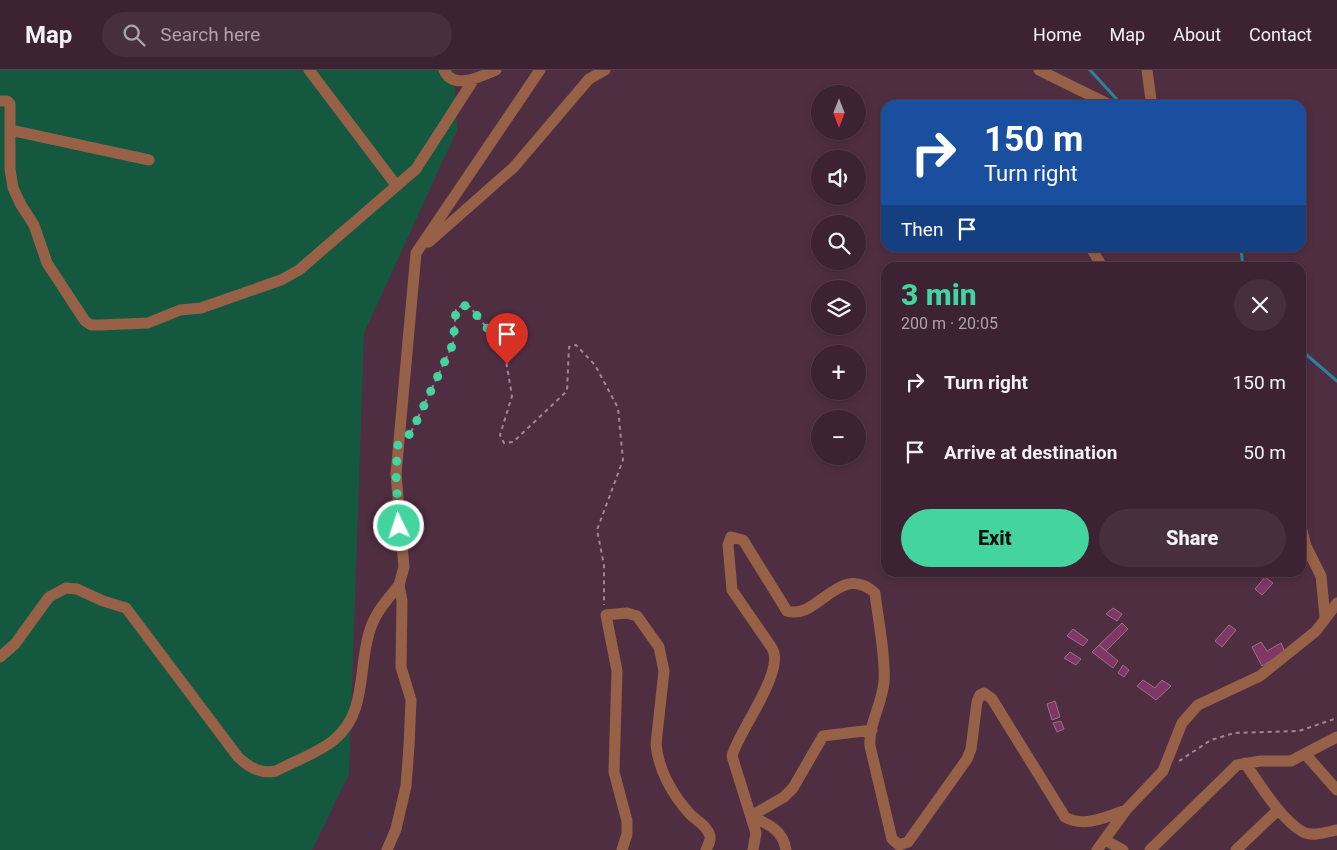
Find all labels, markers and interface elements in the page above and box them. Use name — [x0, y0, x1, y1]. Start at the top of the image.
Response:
search box — [102, 12, 452, 57]
text: Map — [25, 21, 72, 49]
icon: search — [120, 21, 148, 49]
text: Search here — [160, 23, 260, 46]
text: Home — [1033, 24, 1082, 45]
text: Map — [1110, 24, 1145, 45]
text: About — [1173, 24, 1221, 45]
text: Contact — [1249, 24, 1312, 45]
north arrow — [811, 85, 866, 140]
map controls — [811, 85, 866, 465]
text: 150 m — [984, 119, 1083, 160]
icon: right — [901, 120, 966, 185]
button: sound — [811, 150, 866, 205]
text: Turn right — [984, 161, 1078, 186]
button: search — [811, 215, 866, 270]
icon: arrive — [953, 215, 981, 243]
text: Then — [901, 218, 943, 241]
text: 3 min — [901, 277, 977, 312]
button: close — [1234, 279, 1286, 331]
button: layers — [811, 280, 866, 335]
pin — [486, 313, 528, 364]
text: 200 m · 20:05 — [901, 314, 998, 333]
icon: arrive — [493, 320, 521, 348]
button: + — [811, 345, 866, 400]
icon: right — [901, 368, 929, 396]
text: Turn right — [944, 371, 1028, 394]
text: 150 m — [1233, 371, 1286, 394]
button: − — [811, 410, 866, 465]
icon: arrive — [901, 438, 929, 466]
text: Arrive at destination — [944, 441, 1117, 464]
text: 50 m — [1243, 441, 1286, 464]
position arrow — [372, 499, 424, 551]
button: Exit — [901, 509, 1089, 567]
button: Share — [1099, 509, 1286, 567]

